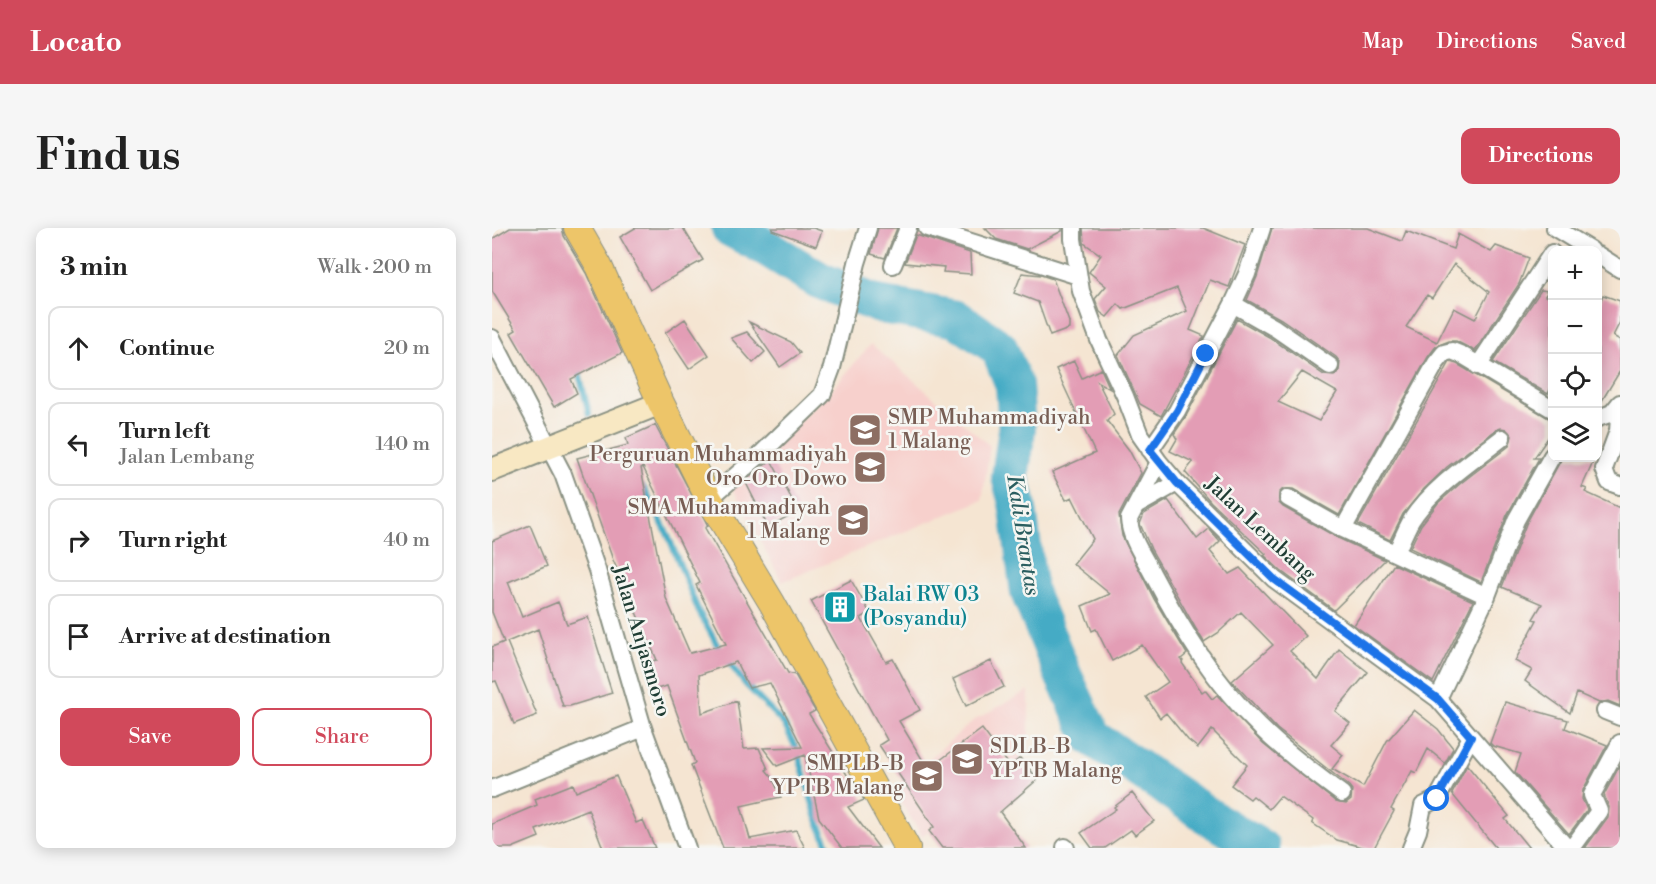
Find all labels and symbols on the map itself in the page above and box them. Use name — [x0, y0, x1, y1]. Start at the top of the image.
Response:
route end — [1192, 340, 1218, 366]
place label: SMP Muhammadiyah 1 Malang — [888, 405, 1091, 455]
school or university icon: SMP Muhammadiyah 1 Malang — [847, 412, 883, 448]
place label: Perguruan Muhammadiyah Oro-Oro Dowo — [589, 442, 847, 492]
school or university icon: Perguruan Muhammadiyah Oro-Oro Dowo — [852, 449, 888, 485]
street label: Jalan Lembang — [1198, 470, 1321, 587]
water label: Kali Brantas — [1000, 472, 1046, 598]
place label: SMA Muhammadiyah 1 Malang — [627, 495, 830, 545]
school or university icon: SMA Muhammadiyah 1 Malang — [835, 502, 871, 538]
street label: Jalan Anjasmoro — [605, 561, 676, 720]
place label: Balai RW 03 (Posyandu) — [862, 582, 979, 632]
building icon: Balai RW 03 (Posyandu) — [822, 589, 858, 625]
place label: SDLB-B YPTB Malang — [989, 734, 1122, 784]
school or university icon: SDLB-B YPTB Malang — [949, 741, 985, 777]
place label: SMPLB-B YPTB Malang — [771, 751, 904, 801]
school or university icon: SMPLB-B YPTB Malang — [909, 758, 945, 794]
route start — [1423, 785, 1449, 811]

